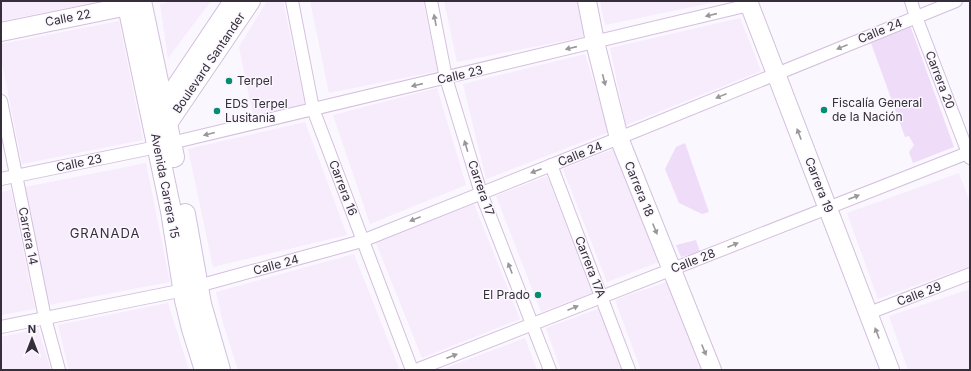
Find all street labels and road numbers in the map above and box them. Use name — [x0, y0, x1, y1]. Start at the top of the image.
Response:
street label: Calle 22 — [44, 6, 92, 29]
street label: Boulevard Santander — [169, 9, 248, 116]
street label: Calle 24 — [855, 15, 904, 46]
street label: Carrera 20 — [923, 49, 958, 111]
street label: Calle 23 — [436, 62, 484, 87]
street label: Avenida Carrera 15 — [148, 132, 183, 240]
street label: Calle 24 — [555, 138, 604, 169]
street label: Calle 23 — [55, 150, 103, 175]
street label: Carrera 19 — [802, 155, 837, 215]
street label: Carrera 16 — [326, 158, 361, 218]
street label: Carrera 17 — [465, 158, 498, 218]
street label: Carrera 18 — [622, 159, 657, 219]
street label: Carrera 14 — [16, 206, 42, 266]
street label: Carrera 17A — [572, 234, 609, 300]
street label: Calle 28 — [668, 245, 717, 276]
street label: Calle 24 — [251, 251, 301, 278]
street label: Calle 29 — [894, 278, 943, 309]

